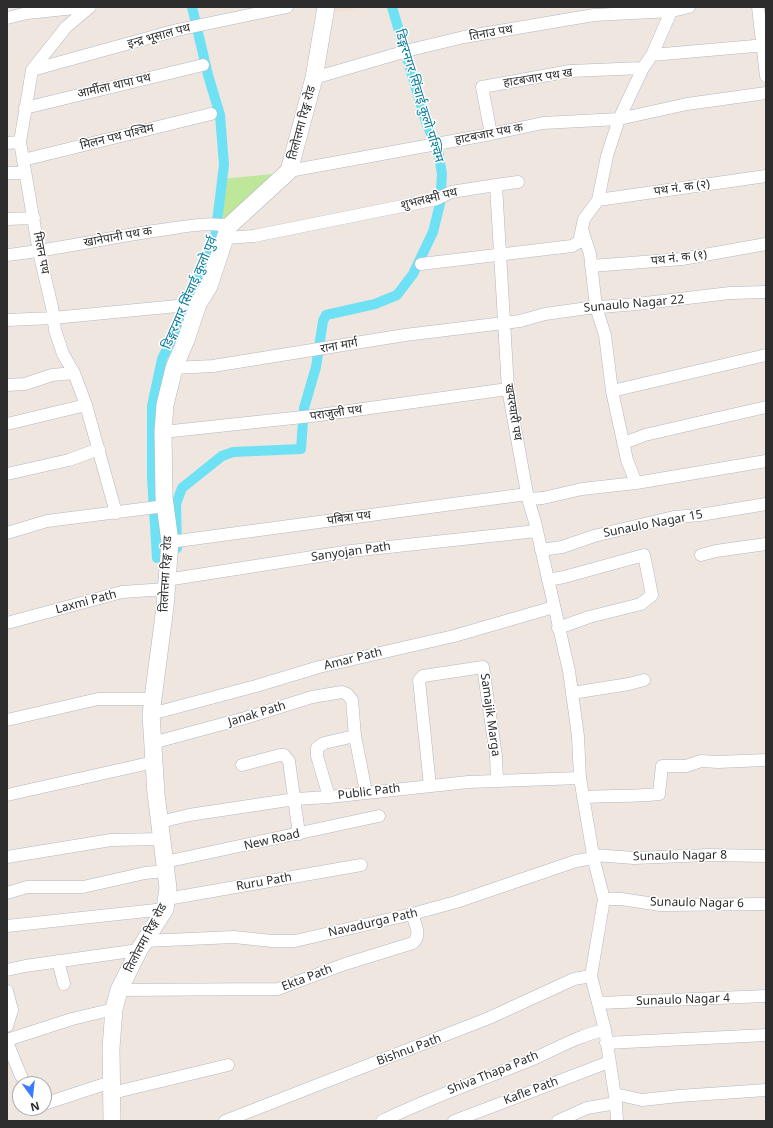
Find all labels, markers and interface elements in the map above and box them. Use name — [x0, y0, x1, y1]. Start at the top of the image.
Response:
street label: इन्द्र भूसाल पथ — [126, 21, 192, 51]
street label: तिनाउ पथ — [468, 22, 514, 44]
water label: डिङ्गरनगर सिंचाई कुलो पश्चिम — [391, 28, 447, 164]
street label: हाटबजार पथ ख — [502, 65, 574, 91]
street label: आर्मीला थापा पथ — [76, 71, 152, 101]
street label: तिलोत्तमा रिङ्ग रोड — [285, 84, 319, 162]
street label: हाटबजार पथ क — [454, 120, 524, 148]
street label: मिलन पथ पश्चिम — [79, 121, 155, 153]
street label: पथ नं. क (२) — [653, 177, 711, 199]
street label: शुभलक्ष्मी पथ — [399, 185, 459, 213]
street label: खानेपानी पथ क — [83, 224, 153, 250]
street label: मिलन पथ — [30, 231, 52, 275]
water label: डिङ्गरनगर सिंचाई कुलो पुर्व — [159, 234, 221, 352]
street label: पथ नं. क (१) — [650, 247, 708, 269]
street label: Sunaulo Nagar 22 — [583, 292, 685, 316]
street label: राना मार्ग — [319, 336, 359, 356]
street label: खयरघारी पथ — [501, 382, 525, 442]
street label: पराजुली पथ — [309, 402, 363, 424]
street label: Sunaulo Nagar 15 — [602, 507, 704, 541]
street label: पबित्रा पथ — [326, 508, 372, 528]
street label: तिलोत्तमा रिङ्ग रोड — [157, 536, 175, 612]
street label: Sanyojan Path — [310, 539, 392, 565]
street label: Laxmi Path — [54, 587, 118, 617]
street label: Amar Path — [322, 645, 384, 673]
street label: Samajik Marga — [477, 673, 503, 757]
street label: Janak Path — [226, 698, 288, 730]
street label: Public Path — [337, 781, 401, 803]
street label: New Road — [243, 827, 301, 853]
street label: Sunaulo Nagar 8 — [633, 848, 727, 864]
street label: Ruru Path — [235, 870, 293, 894]
street label: Sunaulo Nagar 6 — [650, 895, 744, 911]
street label: तिलोत्तमा रिङ्ग रोड — [122, 901, 170, 975]
street label: Navadurga Path — [327, 906, 419, 940]
street label: Ekta Path — [280, 962, 334, 994]
street label: Sunaulo Nagar 4 — [636, 991, 730, 1009]
street label: Bishnu Path — [375, 1031, 443, 1069]
street label: Shiva Thapa Path — [445, 1048, 541, 1098]
street label: Kafle Path — [502, 1074, 560, 1108]
north arrow — [12, 1076, 52, 1116]
text: N — [29, 1099, 41, 1116]

